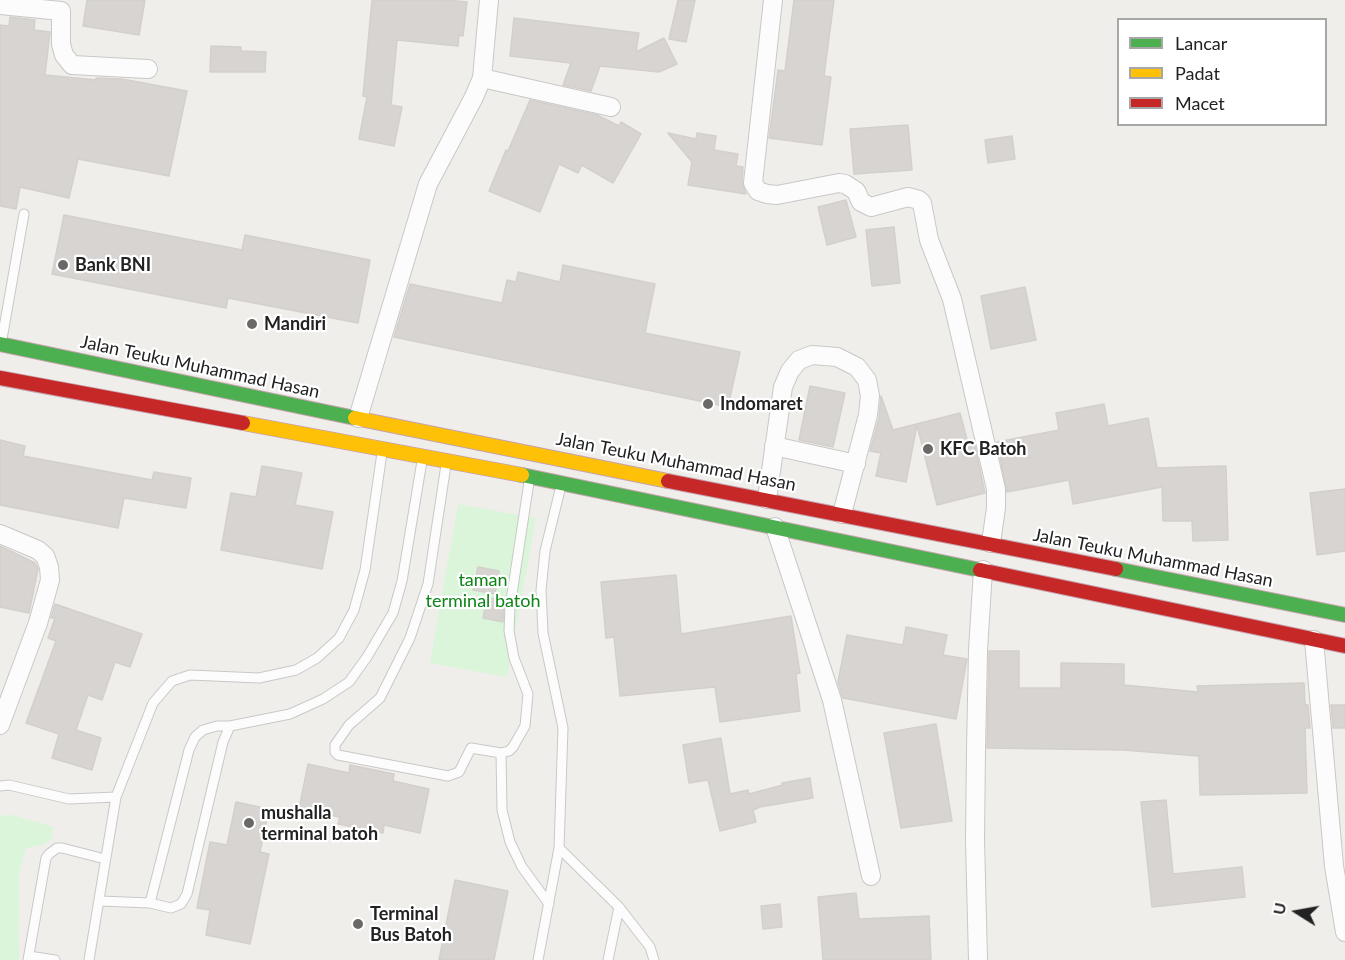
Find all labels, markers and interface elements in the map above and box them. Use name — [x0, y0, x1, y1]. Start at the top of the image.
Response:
legend — [1117, 18, 1327, 126]
text: Lancar — [1175, 32, 1227, 54]
text: Padat — [1175, 62, 1220, 84]
text: Macet — [1175, 92, 1225, 114]
place label: Bank BNI — [75, 254, 151, 276]
marker: Bank BNI — [56, 258, 70, 272]
place label: Mandiri — [264, 313, 326, 335]
marker: Mandiri — [245, 317, 259, 331]
street label: Jalan Teuku Muhammad Hasan — [79, 331, 321, 403]
place label: Indomaret — [720, 393, 803, 415]
marker: Indomaret — [701, 397, 715, 411]
street label: Jalan Teuku Muhammad Hasan — [554, 428, 798, 496]
place label: KFC Batoh — [940, 438, 1027, 460]
marker: KFC Batoh — [921, 442, 935, 456]
street label: Jalan Teuku Muhammad Hasan — [1031, 524, 1275, 592]
park label: taman terminal batoh — [425, 569, 541, 612]
place label: mushalla terminal batoh — [261, 802, 378, 844]
marker: mushalla terminal batoh — [242, 816, 256, 830]
north arrow — [1267, 882, 1327, 942]
text: U — [1268, 901, 1289, 916]
place label: Terminal Bus Batoh — [370, 903, 452, 946]
marker: Terminal Bus Batoh — [351, 917, 365, 931]

